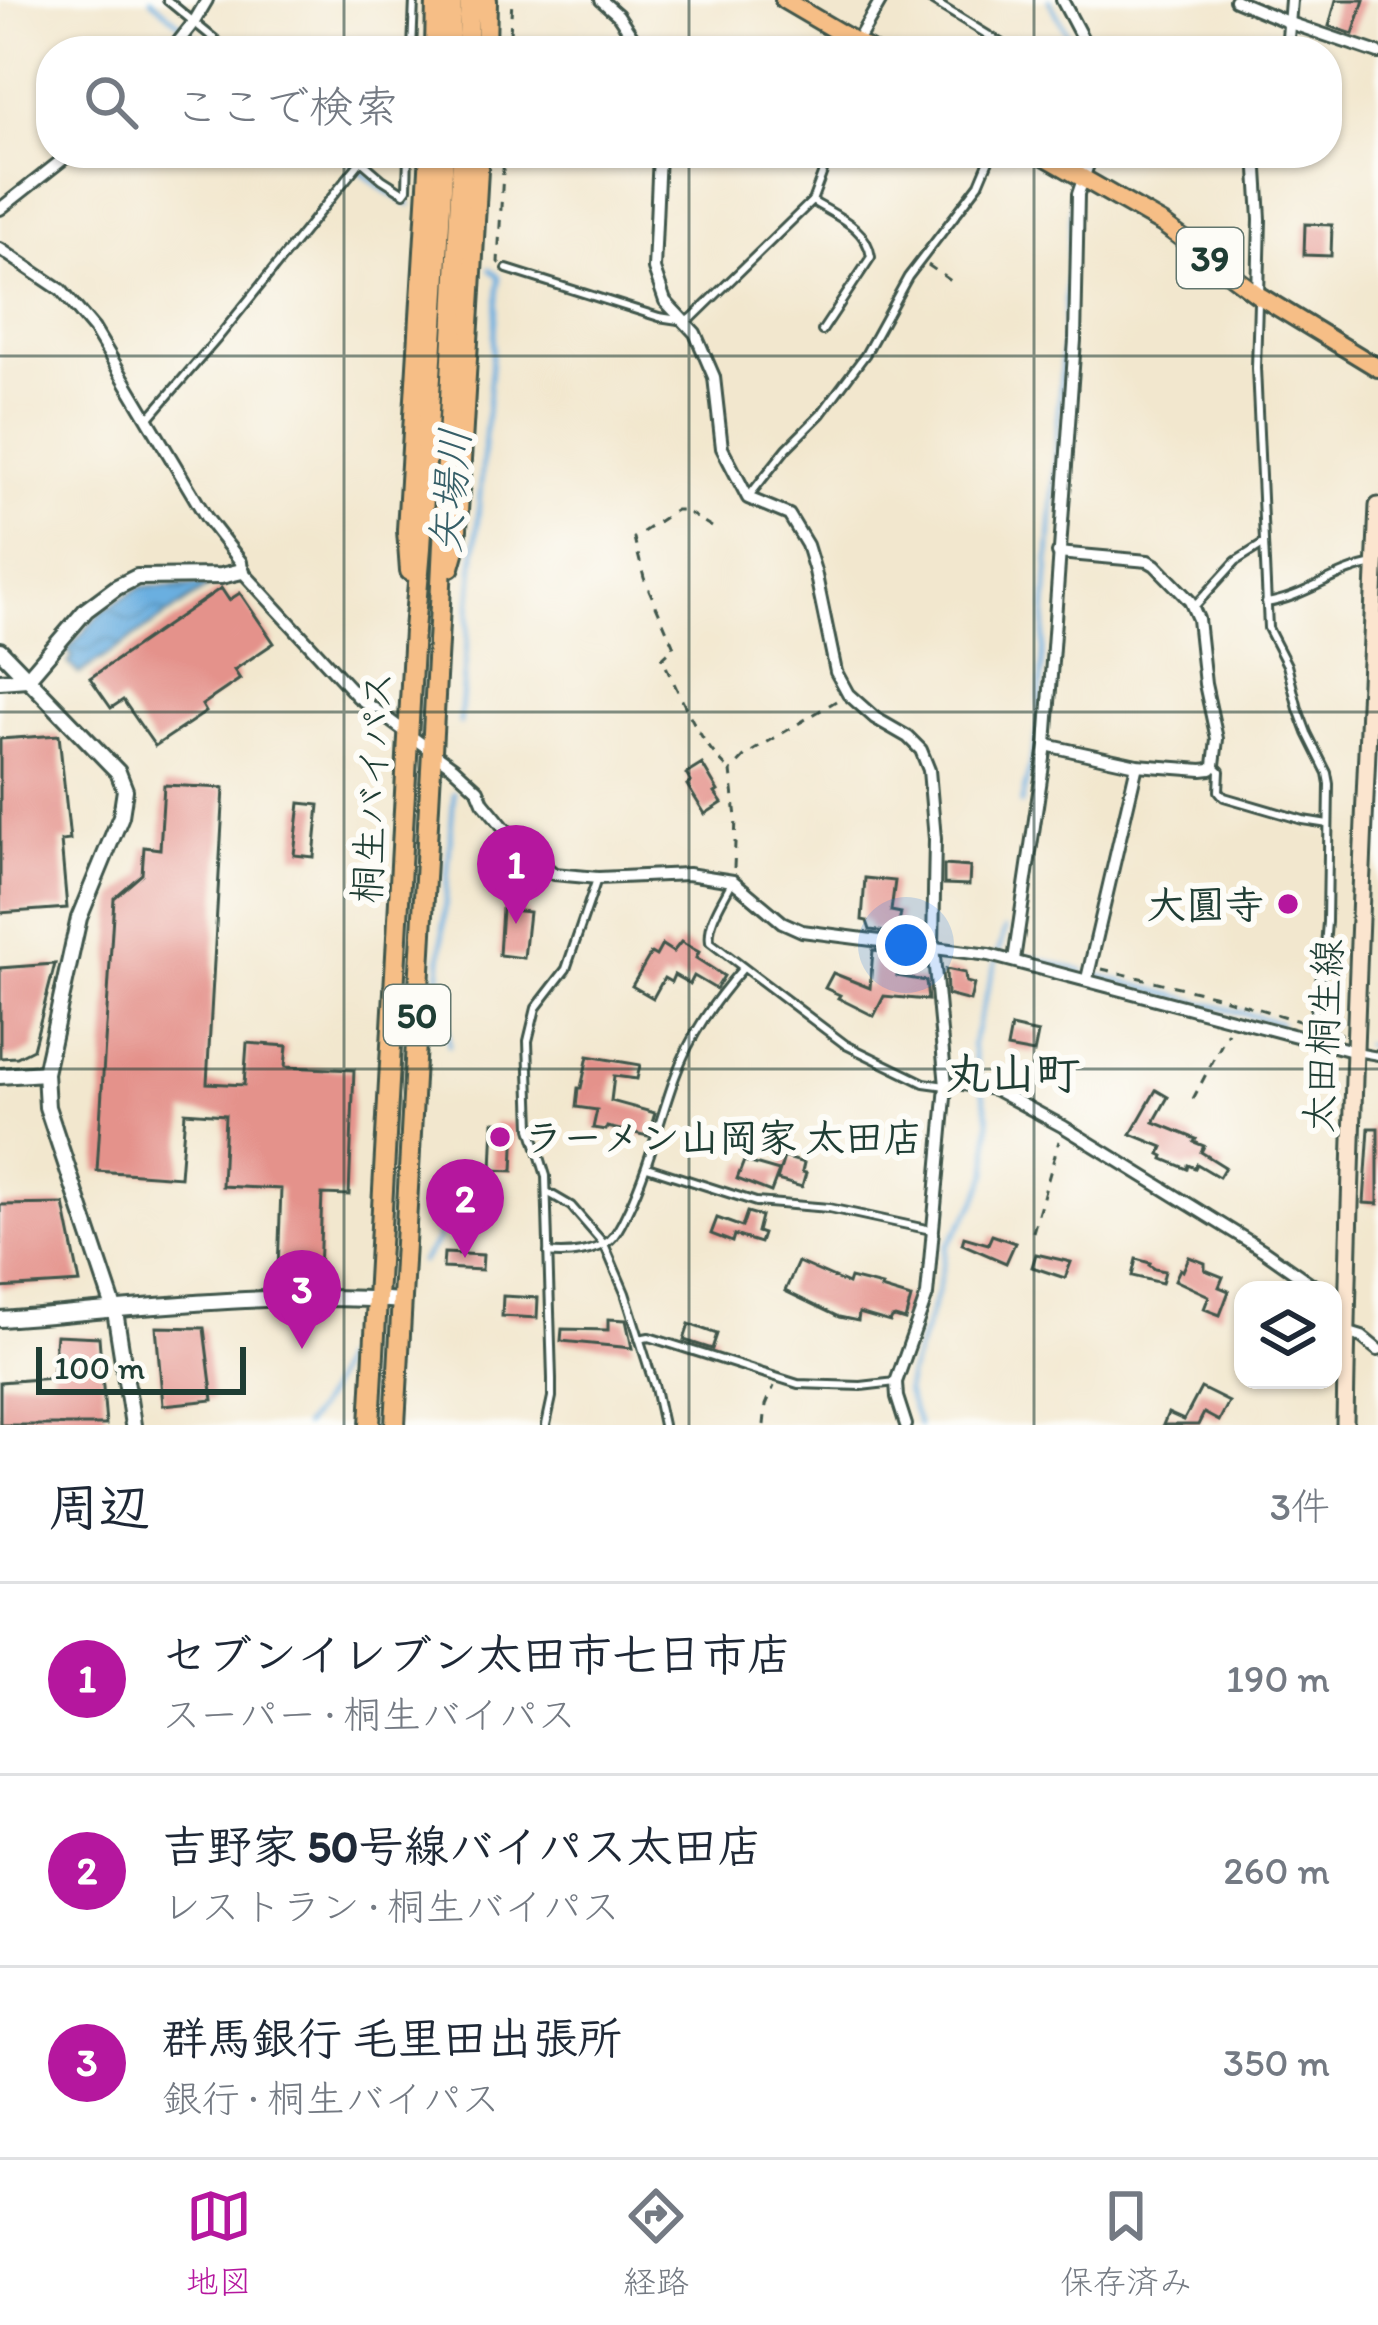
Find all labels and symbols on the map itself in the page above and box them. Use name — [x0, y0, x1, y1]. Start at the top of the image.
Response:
road number: 39 — [1177, 228, 1243, 288]
water label: 矢場川 — [419, 426, 481, 556]
street label: 桐生バイパス — [342, 669, 402, 905]
pin: 1 — [477, 825, 555, 924]
place label: 大圓寺 — [1147, 881, 1264, 928]
marker: 大圓寺 — [1275, 891, 1301, 917]
your location — [876, 915, 936, 975]
street label: 太田桐生線 — [1294, 937, 1352, 1135]
road number: 50 — [384, 985, 450, 1045]
district label: 丸山町 — [945, 1046, 1081, 1100]
place label: ラーメン山岡家 太田店 — [524, 1114, 923, 1161]
marker: ラーメン山岡家 太田店 — [487, 1124, 513, 1150]
pin: 2 — [426, 1159, 504, 1258]
pin: 3 — [263, 1250, 341, 1349]
scale bar — [36, 1341, 246, 1394]

